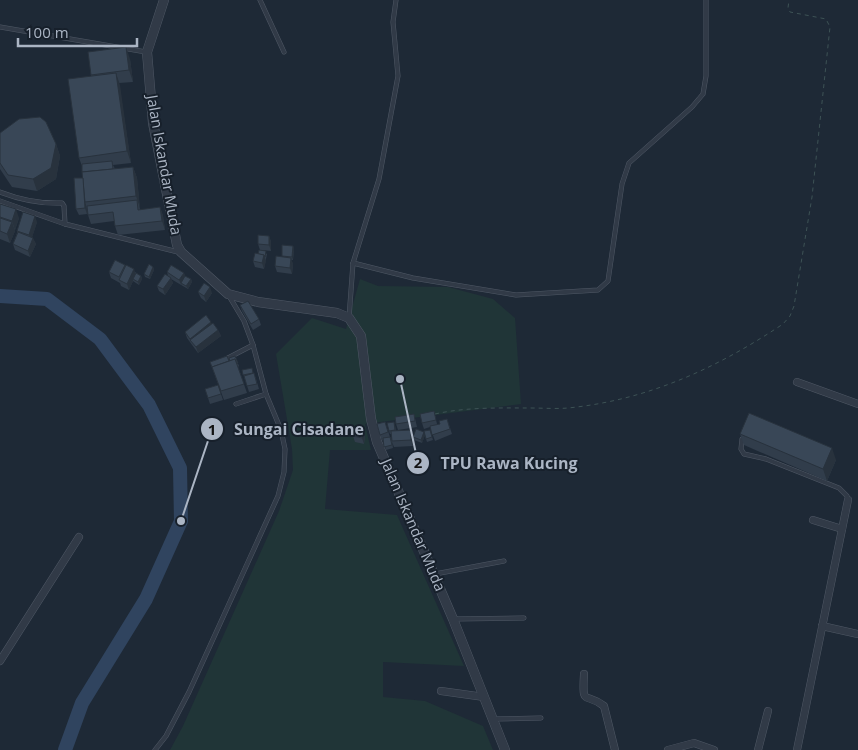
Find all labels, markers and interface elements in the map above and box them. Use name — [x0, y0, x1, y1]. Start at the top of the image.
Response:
scale bar — [18, 15, 136, 47]
text: 100 m — [25, 22, 69, 42]
street label: Jalan Iskandar Muda — [142, 91, 187, 237]
callout: Sungai Cisadane — [199, 414, 374, 445]
text: Sungai Cisadane — [234, 418, 364, 440]
text: 1 — [208, 419, 216, 439]
callout: TPU Rawa Kucing — [406, 448, 588, 479]
text: 2 — [414, 452, 423, 472]
text: TPU Rawa Kucing — [440, 452, 578, 474]
street label: Jalan Iskandar Muda — [376, 453, 451, 594]

